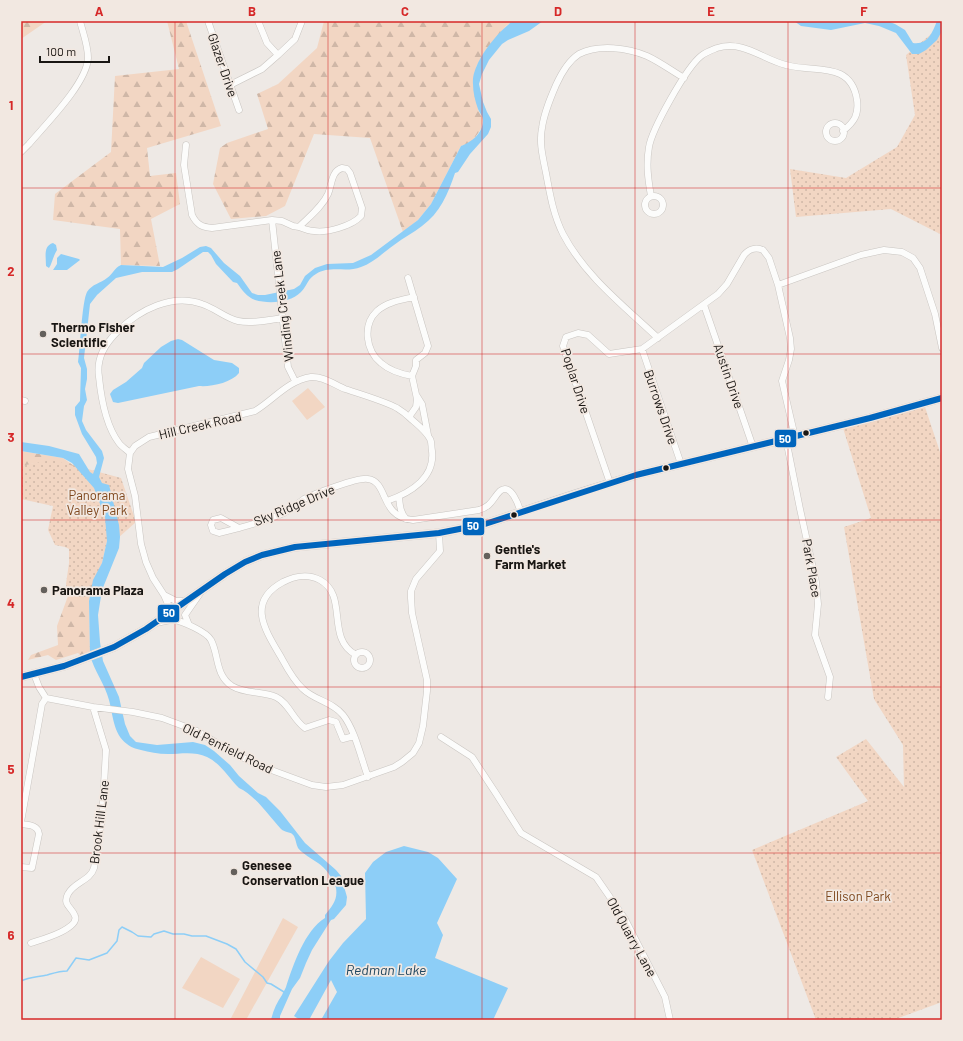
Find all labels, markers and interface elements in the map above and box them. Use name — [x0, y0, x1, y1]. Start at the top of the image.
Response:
text: A — [95, 3, 104, 19]
text: B — [248, 3, 256, 19]
text: C — [401, 3, 409, 19]
text: D — [554, 3, 562, 19]
text: E — [707, 3, 715, 19]
text: F — [860, 3, 868, 19]
street label: Glazer Drive — [205, 31, 241, 99]
scale bar — [40, 38, 109, 64]
text: 100 m — [46, 44, 76, 58]
text: 1 — [9, 97, 13, 113]
street label: Winding Creek Lane — [267, 249, 297, 363]
text: 2 — [7, 263, 15, 279]
place label: Thermo Fisher Scientific — [51, 319, 135, 350]
marker: Thermo Fisher Scientific — [38, 329, 48, 339]
street label: Austin Drive — [710, 341, 748, 411]
street label: Poplar Drive — [558, 346, 594, 416]
street label: Burrows Drive — [641, 368, 681, 447]
street label: Hill Creek Road — [157, 408, 243, 442]
unlabelled marker — [801, 428, 811, 438]
text: 3 — [7, 429, 15, 445]
line badge: 50 — [774, 429, 797, 448]
text: 50 — [779, 432, 791, 445]
unlabelled marker — [661, 463, 671, 473]
street label: Sky Ridge Drive — [251, 481, 337, 529]
park label: Panorama Valley Park — [67, 487, 128, 518]
unlabelled marker — [509, 510, 519, 520]
line badge: 50 — [462, 517, 485, 536]
text: 50 — [467, 519, 479, 532]
street label: Park Place — [799, 537, 825, 599]
place label: Gentle's Farm Market — [495, 541, 566, 572]
marker: Gentle's Farm Market — [482, 551, 492, 561]
place label: Panorama Plaza — [52, 582, 144, 598]
marker: Panorama Plaza — [39, 585, 49, 595]
text: 4 — [7, 595, 15, 611]
line badge: 50 — [157, 604, 180, 623]
text: 50 — [163, 606, 175, 619]
street label: Old Penfield Road — [180, 719, 276, 777]
text: 5 — [7, 761, 15, 777]
street label: Brook Hill Lane — [86, 779, 112, 865]
place label: Genesee Conservation League — [242, 857, 364, 888]
marker: Genesee Conservation League — [229, 867, 239, 877]
park label: Ellison Park — [825, 888, 891, 904]
street label: Old Quarry Lane — [604, 895, 660, 979]
text: 6 — [8, 927, 15, 943]
water label: Redman Lake — [346, 961, 426, 978]

